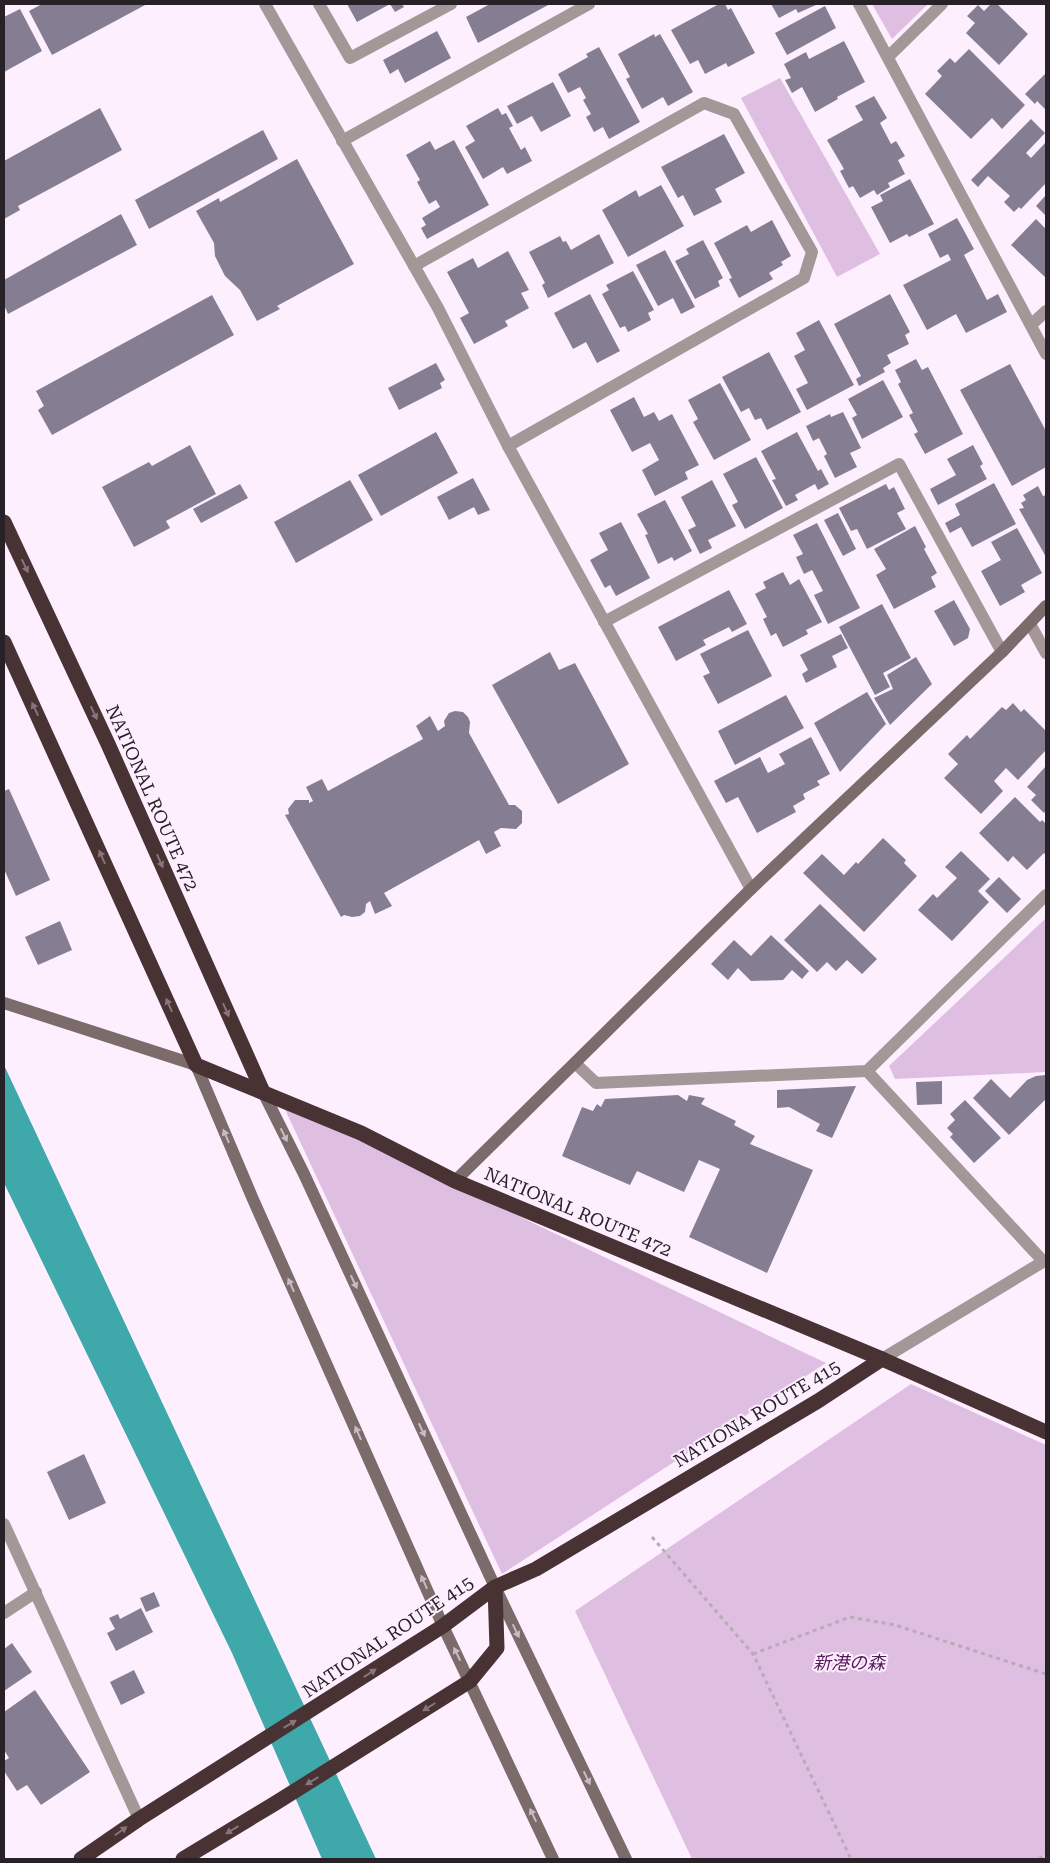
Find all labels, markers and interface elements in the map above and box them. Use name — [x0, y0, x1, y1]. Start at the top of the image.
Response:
one-way arrow — [21, 559, 29, 573]
one-way arrow — [30, 702, 38, 716]
street label: NATIONAL ROUTE 472 — [102, 702, 203, 894]
one-way arrow — [90, 706, 98, 720]
one-way arrow — [98, 850, 106, 864]
one-way arrow — [157, 854, 165, 868]
one-way arrow — [165, 998, 173, 1012]
one-way arrow — [223, 1003, 231, 1017]
one-way arrow — [281, 1128, 289, 1142]
one-way arrow — [222, 1129, 230, 1143]
street label: NATIONAL ROUTE 472 — [481, 1163, 675, 1261]
one-way arrow — [350, 1275, 358, 1289]
one-way arrow — [287, 1278, 295, 1292]
street label: NATIONA ROUTE 415 — [670, 1356, 844, 1472]
one-way arrow — [418, 1423, 426, 1437]
one-way arrow — [353, 1426, 361, 1440]
street label: NATIONAL ROUTE 415 — [298, 1572, 477, 1702]
one-way arrow — [419, 1575, 427, 1589]
one-way arrow — [512, 1624, 520, 1638]
one-way arrow — [452, 1647, 460, 1661]
park label: 新港の森 — [813, 1652, 887, 1673]
one-way arrow — [364, 1669, 377, 1678]
one-way arrow — [422, 1702, 435, 1712]
one-way arrow — [283, 1719, 297, 1728]
one-way arrow — [582, 1770, 591, 1785]
one-way arrow — [305, 1776, 319, 1785]
one-way arrow — [528, 1808, 536, 1822]
one-way arrow — [226, 1825, 239, 1834]
one-way arrow — [115, 1826, 128, 1836]

